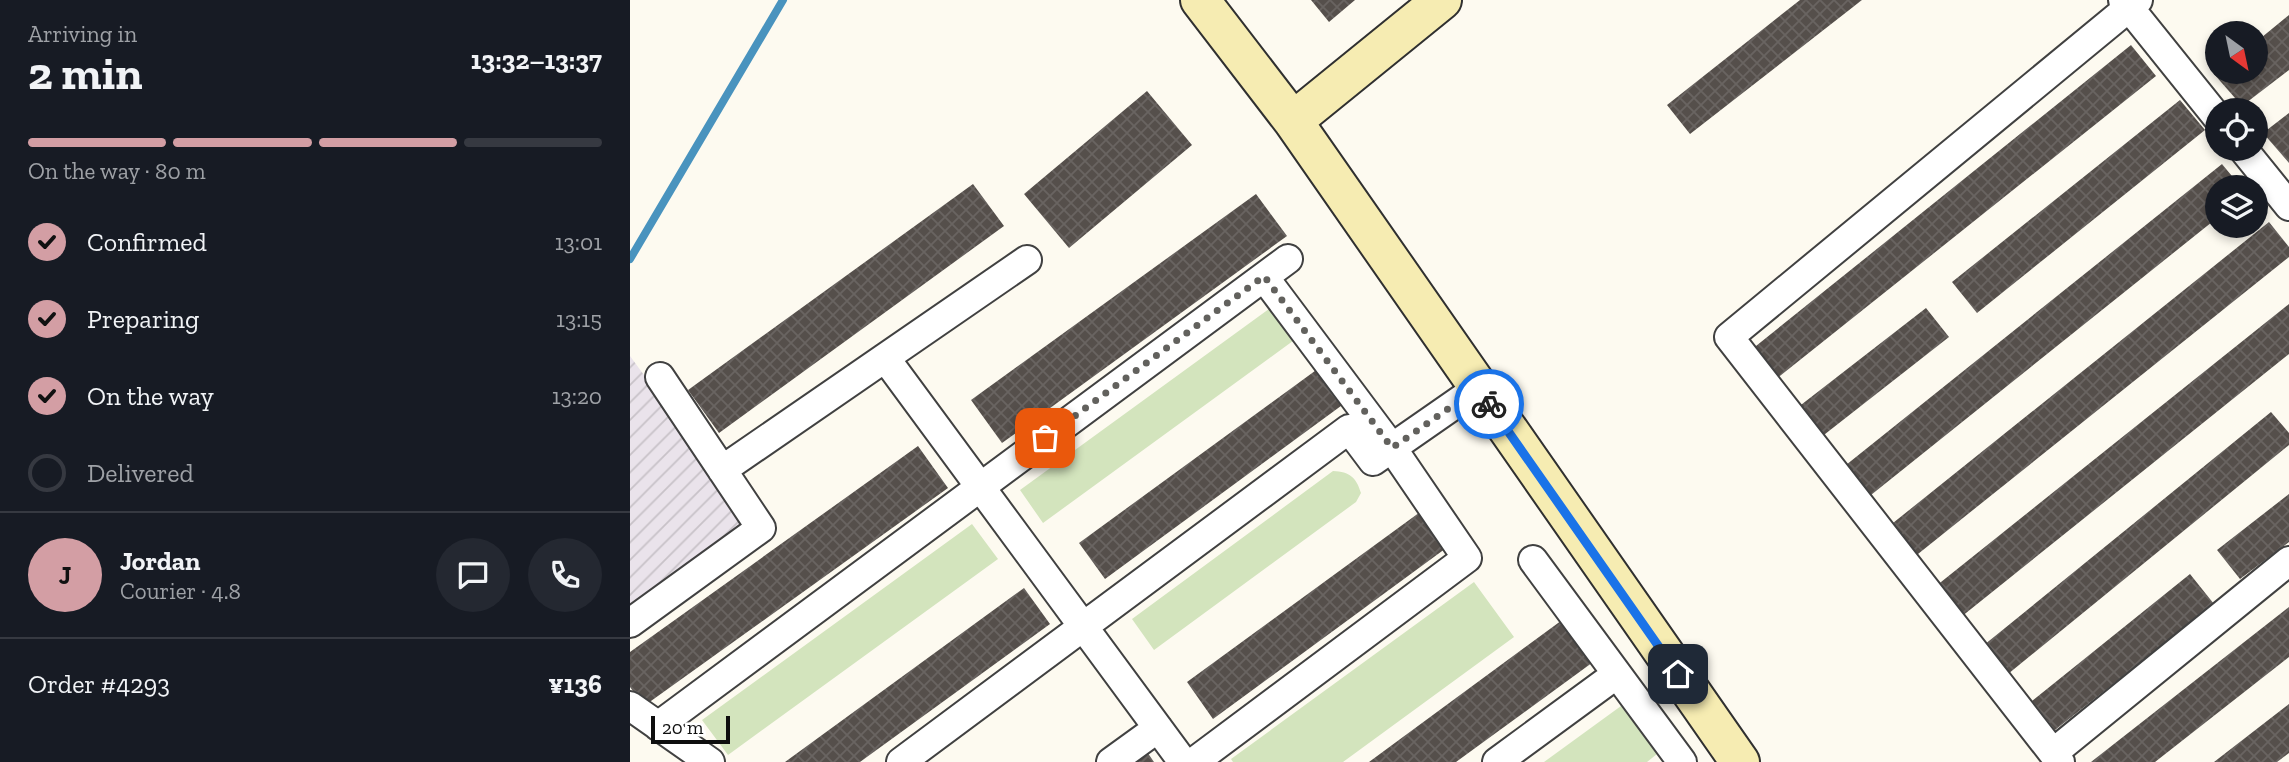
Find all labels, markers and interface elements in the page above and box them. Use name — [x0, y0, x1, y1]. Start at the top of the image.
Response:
text: Arriving in — [28, 20, 137, 48]
north arrow — [2205, 21, 2268, 84]
map controls — [2205, 21, 2268, 238]
text: 13:32–13:37 — [471, 44, 602, 76]
text: 2 min — [28, 46, 143, 101]
button: locate — [2205, 98, 2268, 161]
text: On the way · 80 m — [28, 157, 206, 185]
button: layers — [2205, 175, 2268, 238]
icon: check — [28, 223, 66, 261]
text: Confirmed — [87, 226, 207, 258]
text: 13:01 — [555, 228, 602, 256]
icon: check — [28, 300, 66, 338]
text: Preparing — [87, 303, 199, 335]
text: 13:15 — [556, 305, 602, 333]
courier — [1454, 369, 1524, 439]
icon: check — [28, 377, 66, 415]
text: On the way — [87, 380, 214, 412]
text: 13:20 — [552, 382, 602, 410]
icon: bike — [1470, 385, 1508, 423]
pin — [1015, 408, 1075, 468]
icon: bag — [1026, 419, 1064, 457]
text: Delivered — [87, 457, 194, 489]
button: chat — [436, 538, 510, 612]
button: phone — [528, 538, 602, 612]
text: Jordan — [120, 545, 200, 577]
text: J — [59, 559, 71, 591]
text: Courier · 4.8 — [120, 577, 241, 605]
pin — [1648, 644, 1708, 704]
icon: home — [1659, 655, 1697, 693]
text: Order #4293 — [28, 668, 170, 700]
text: ¥136 — [548, 668, 602, 700]
scale bar — [651, 713, 730, 745]
text: 20 m — [662, 716, 703, 739]

